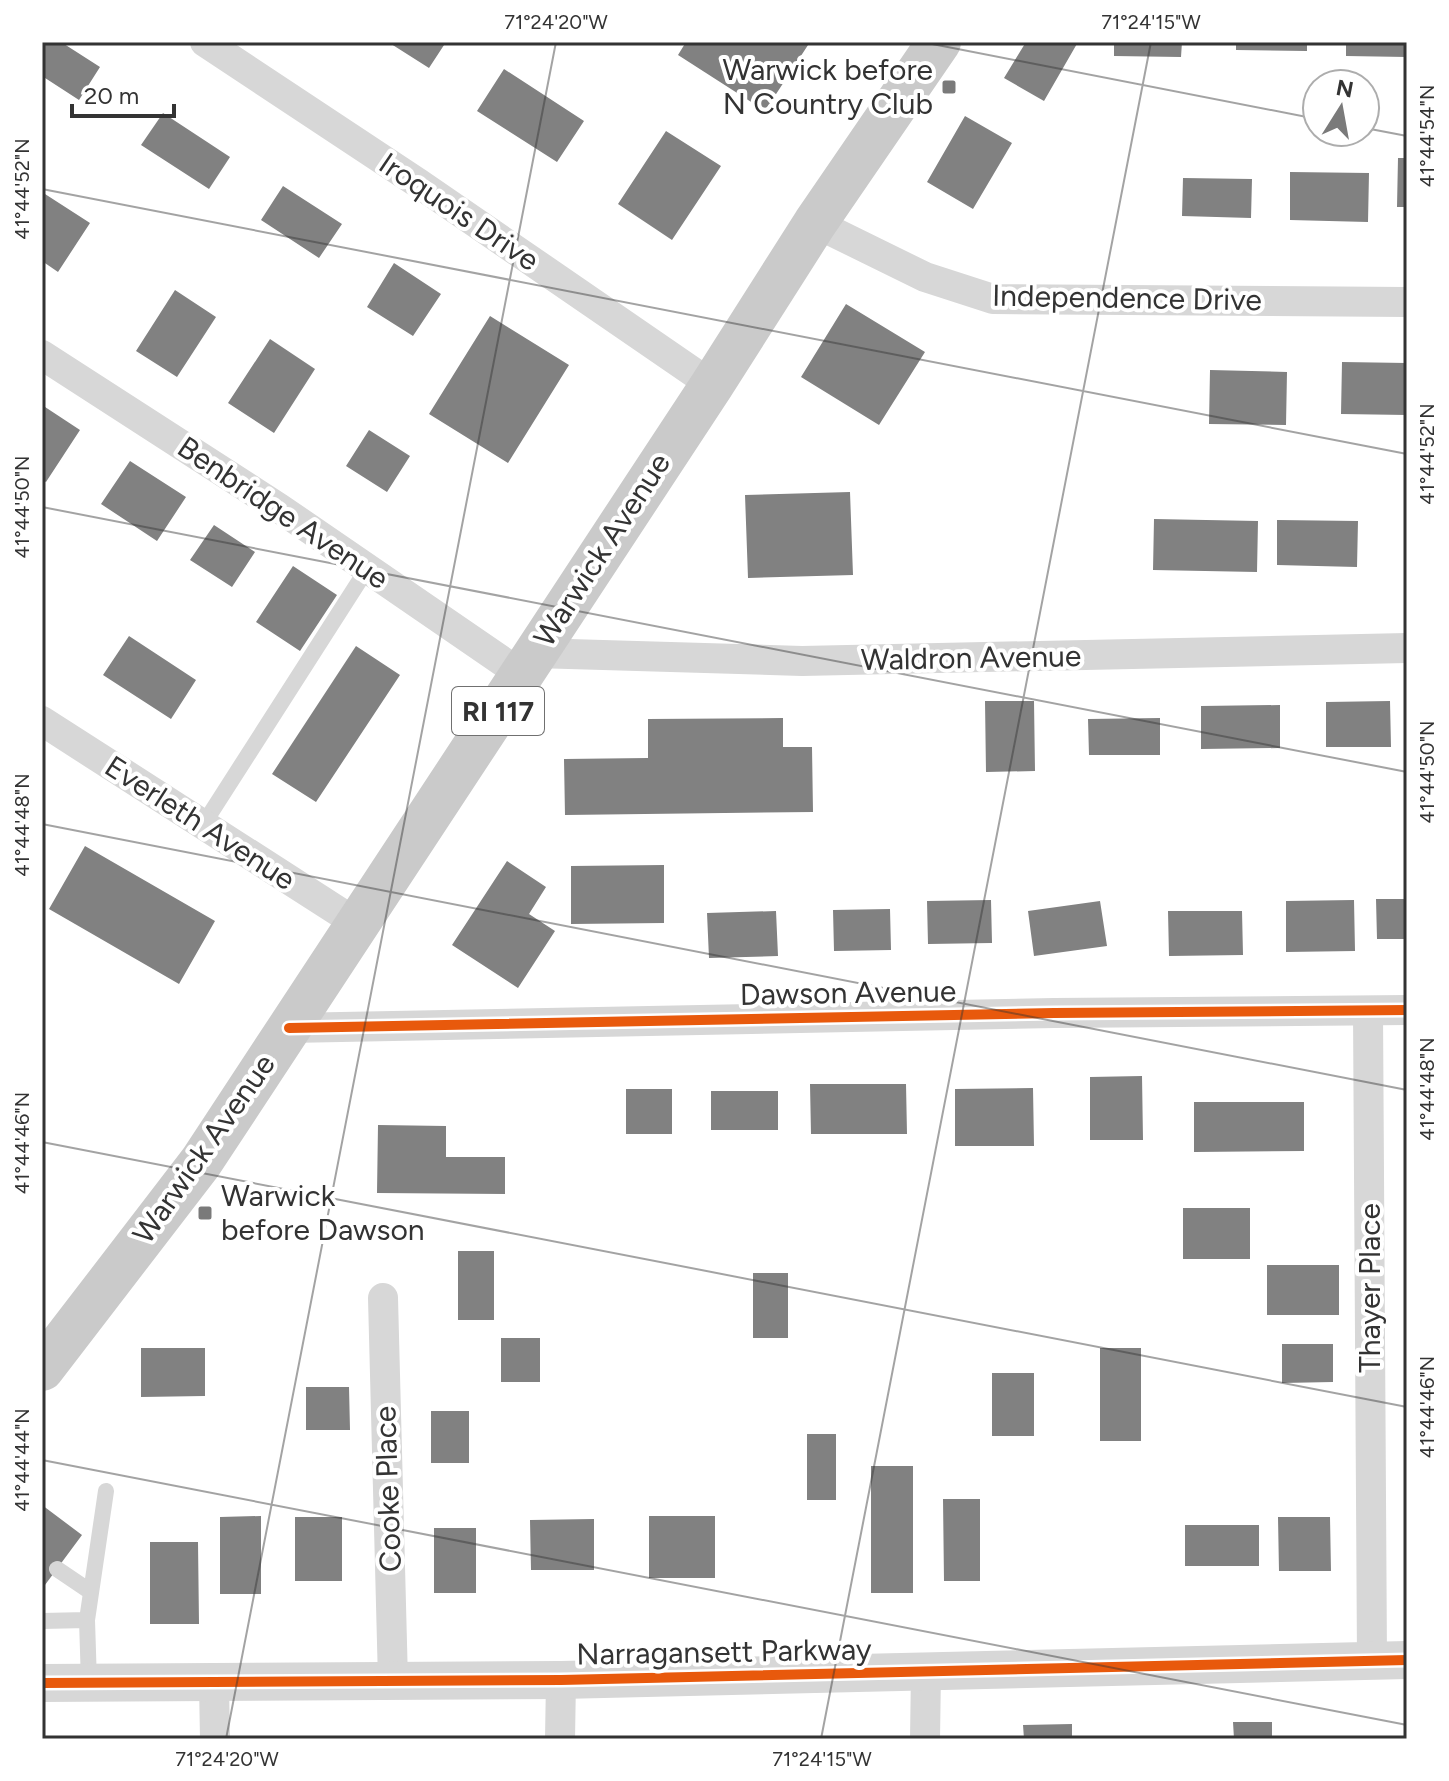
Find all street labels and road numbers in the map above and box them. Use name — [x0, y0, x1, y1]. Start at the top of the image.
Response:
street label: Iroquois Drive — [372, 145, 546, 279]
street label: Independence Drive — [992, 277, 1262, 318]
street label: Benbridge Avenue — [171, 428, 396, 597]
street label: Warwick Avenue — [525, 446, 678, 653]
street label: Waldron Avenue — [861, 637, 1081, 678]
road number: RI 117 — [452, 687, 544, 735]
street label: Everleth Avenue — [98, 747, 302, 898]
street label: Dawson Avenue — [740, 972, 956, 1013]
street label: Warwick Avenue — [124, 1047, 283, 1251]
street label: Thayer Place — [1351, 1203, 1388, 1373]
street label: Cooke Place — [366, 1405, 409, 1573]
street label: Narragansett Parkway — [576, 1630, 872, 1673]

